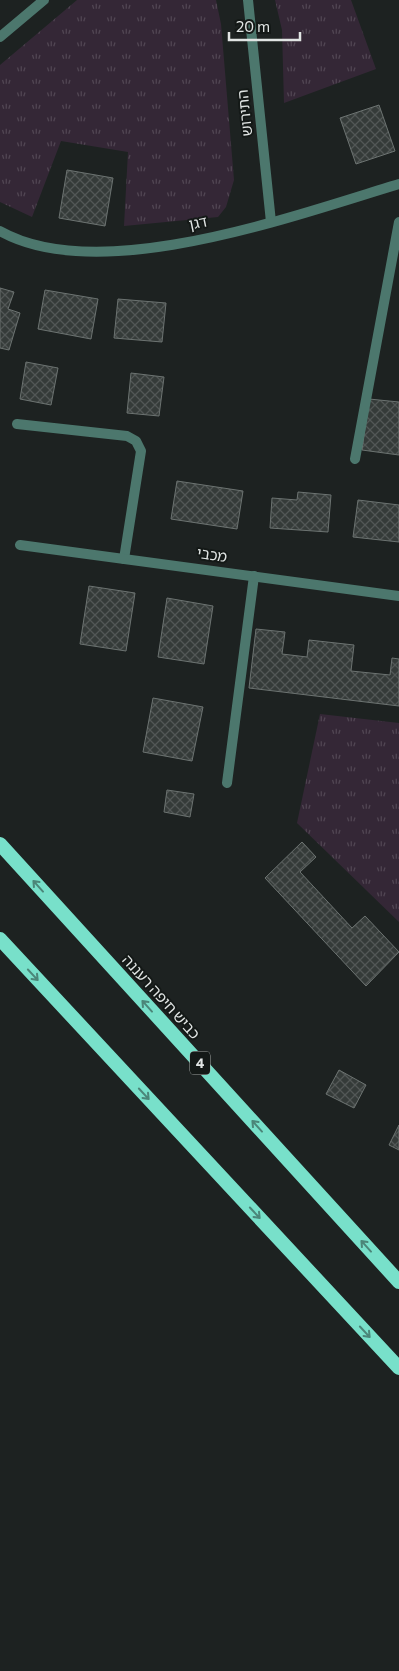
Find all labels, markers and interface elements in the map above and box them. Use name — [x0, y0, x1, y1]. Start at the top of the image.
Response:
scale bar — [229, 10, 300, 42]
text: 20 m — [236, 17, 270, 35]
street label: התירוש — [233, 89, 255, 137]
street label: דגן — [187, 211, 209, 233]
street label: מכבי — [196, 543, 229, 565]
one-way arrow — [32, 879, 44, 892]
street label: כביש חיפה רעננה — [119, 950, 205, 1042]
one-way arrow — [27, 969, 39, 982]
one-way arrow — [141, 999, 153, 1012]
road number: 4 — [190, 1052, 210, 1074]
one-way arrow — [138, 1088, 150, 1100]
one-way arrow — [251, 1119, 263, 1132]
one-way arrow — [249, 1207, 261, 1219]
one-way arrow — [360, 1239, 372, 1252]
one-way arrow — [359, 1325, 371, 1338]

